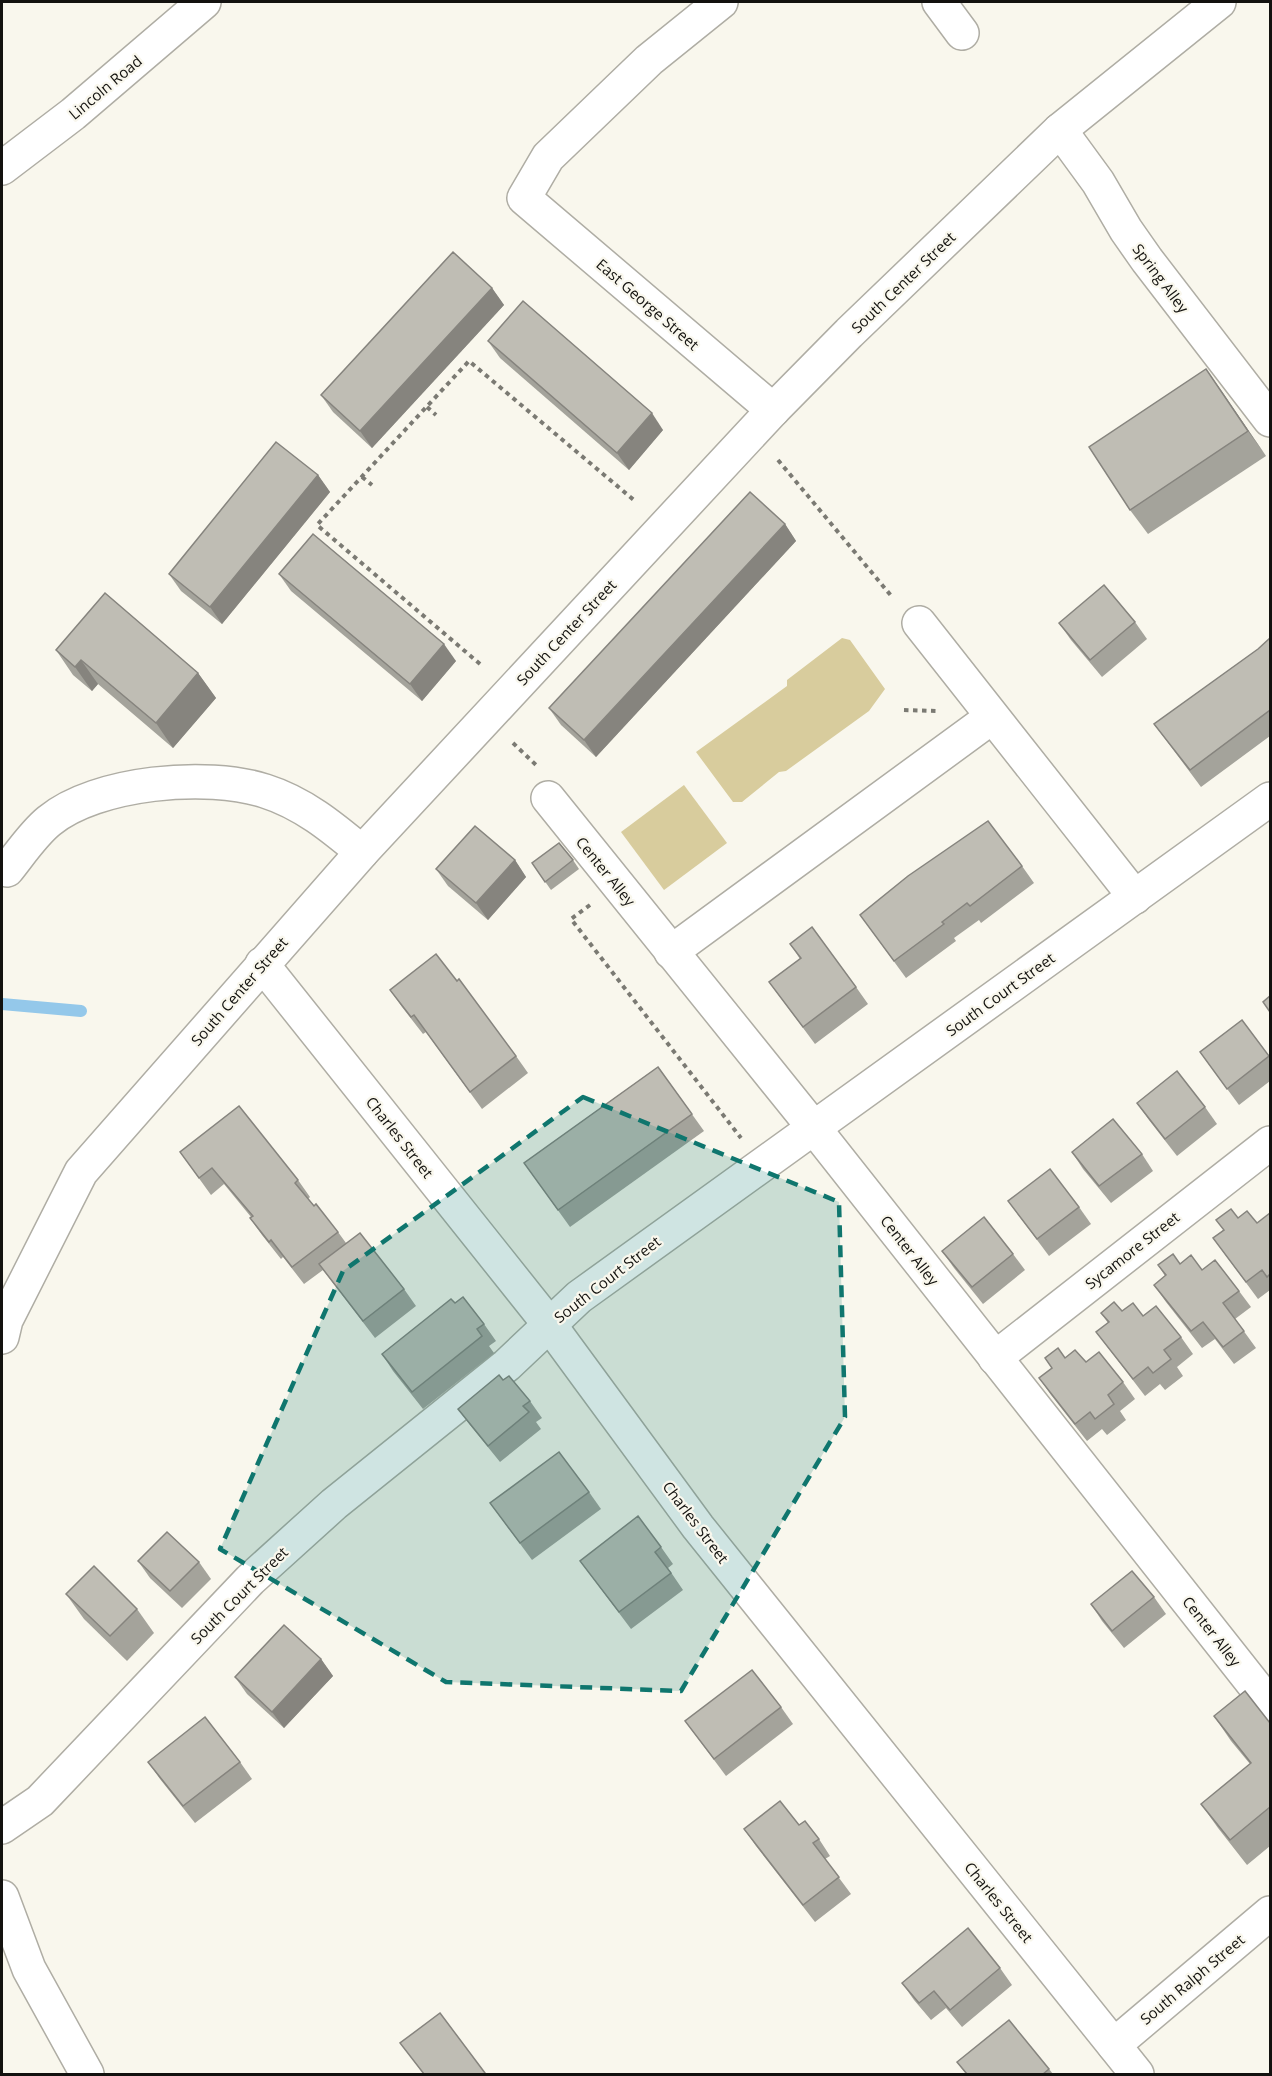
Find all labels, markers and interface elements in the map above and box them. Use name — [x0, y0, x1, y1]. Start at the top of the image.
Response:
street label: Lincoln Road — [64, 51, 146, 123]
street label: South Center Street — [847, 227, 959, 337]
street label: Spring Alley — [1128, 239, 1194, 317]
street label: East George Street — [592, 254, 704, 354]
street label: South Center Street — [512, 575, 620, 689]
street label: Center Alley — [572, 832, 640, 910]
street label: South Center Street — [186, 932, 292, 1050]
street label: South Court Street — [942, 948, 1058, 1040]
street label: Charles Street — [362, 1092, 438, 1182]
street label: Sycamore Street — [1081, 1207, 1183, 1293]
street label: Center Alley — [876, 1211, 944, 1290]
street label: South Court Street — [550, 1231, 664, 1327]
street label: Charles Street — [658, 1477, 734, 1567]
street label: South Court Street — [186, 1542, 292, 1648]
street label: Center Alley — [1178, 1592, 1246, 1671]
street label: Charles Street — [960, 1858, 1038, 1946]
street label: South Ralph Street — [1136, 1929, 1248, 2029]

